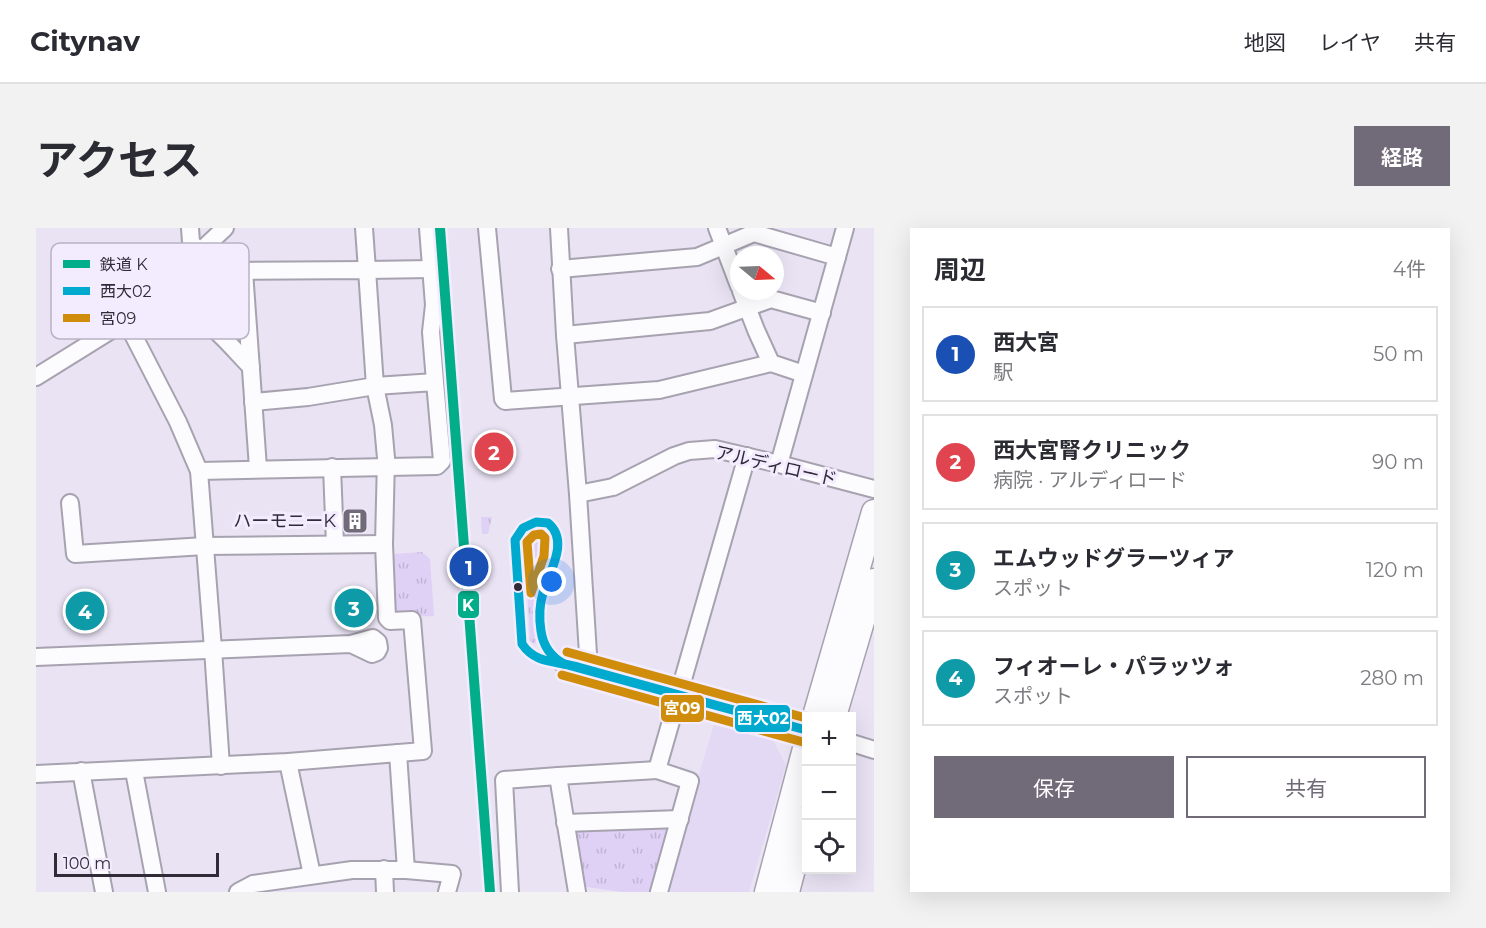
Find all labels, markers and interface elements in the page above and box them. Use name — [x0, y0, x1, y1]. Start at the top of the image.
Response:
text: Citynav — [30, 24, 140, 58]
text: 地図 — [1244, 30, 1286, 55]
text: レイヤ — [1319, 30, 1381, 55]
text: 共有 — [1414, 30, 1456, 55]
button: 経路 — [1354, 126, 1450, 186]
text: アクセス — [36, 134, 202, 186]
legend — [51, 243, 249, 339]
north arrow — [730, 246, 784, 300]
text: 周辺 — [934, 254, 986, 286]
text: 鉄道 K — [100, 255, 148, 274]
text: 4件 — [1393, 257, 1426, 281]
text: 西大02 — [100, 282, 152, 301]
text: 宮09 — [100, 309, 136, 328]
text: 西大宮 — [993, 329, 1059, 356]
text: 1 — [952, 342, 959, 366]
text: 50 m — [1373, 342, 1424, 366]
text: 駅 — [993, 360, 1013, 384]
pin: 2 — [474, 430, 514, 474]
text: 西大宮腎クリニック — [993, 437, 1191, 464]
street label: アルディロード — [713, 441, 839, 491]
text: 2 — [950, 450, 961, 474]
text: 90 m — [1372, 450, 1424, 474]
text: 病院 · アルディロード — [993, 468, 1187, 492]
building icon: ハーモニーK — [340, 506, 370, 536]
place label: ハーモニーK — [233, 510, 336, 532]
pin: 1 — [450, 544, 488, 590]
text: エムウッドグラーツィア — [993, 545, 1235, 572]
text: 3 — [950, 558, 961, 582]
text: 120 m — [1366, 558, 1424, 582]
your location — [537, 567, 566, 596]
text: スポット — [993, 576, 1073, 600]
unlabelled marker — [512, 581, 524, 593]
pin: 3 — [334, 586, 374, 631]
pin: 4 — [65, 588, 104, 634]
line badge: K — [457, 590, 480, 619]
text: K — [462, 596, 475, 615]
text: フィオーレ・パラッツォ — [993, 653, 1235, 680]
text: 4 — [949, 666, 962, 690]
text: 280 m — [1360, 666, 1424, 690]
text: スポット — [993, 684, 1073, 708]
line badge: 宮09 — [660, 694, 705, 723]
text: 宮09 — [663, 699, 701, 718]
line badge: 西大02 — [734, 704, 791, 733]
text: 西大02 — [737, 709, 789, 728]
map controls — [802, 712, 856, 874]
button: + — [802, 712, 856, 766]
button: 保存 — [934, 756, 1174, 818]
button: 共有 — [1186, 756, 1426, 818]
button: − — [802, 766, 856, 820]
button: locate — [802, 820, 856, 874]
scale bar — [54, 850, 219, 878]
text: 100 m — [63, 854, 111, 873]

